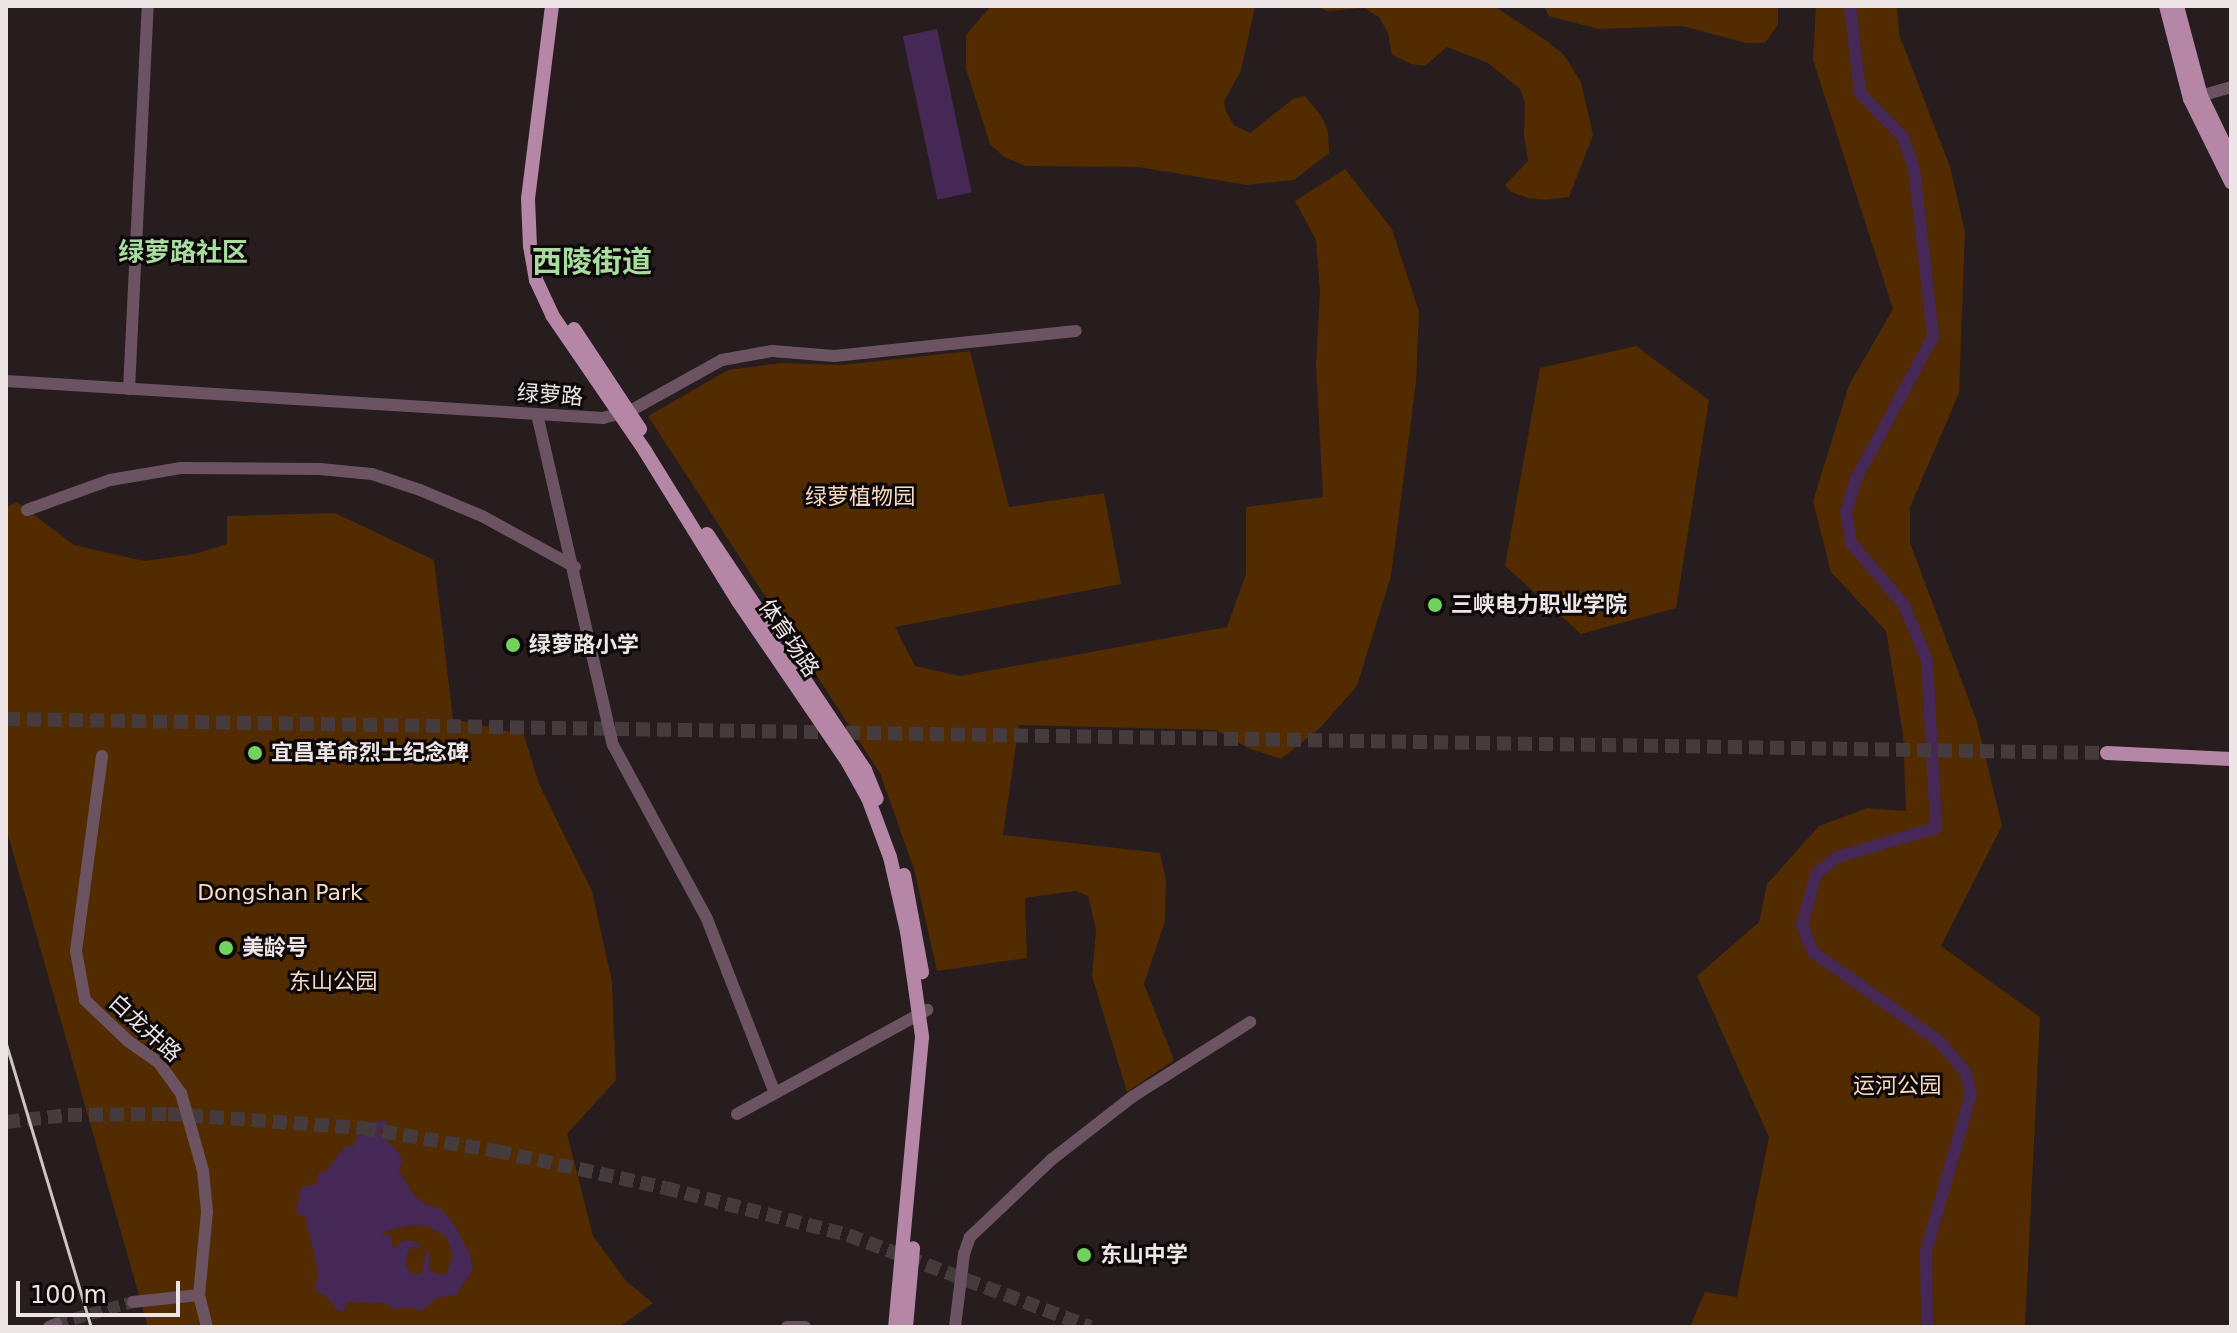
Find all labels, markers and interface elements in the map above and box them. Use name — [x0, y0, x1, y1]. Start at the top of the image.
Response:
district label: 绿萝路社区 — [118, 237, 248, 269]
district label: 西陵街道 — [532, 244, 652, 280]
street label: 绿萝路 — [516, 380, 584, 410]
park label: 绿萝植物园 — [805, 484, 915, 510]
place label: 三峡电力职业学院 — [1451, 592, 1627, 618]
street label: 体育场路 — [753, 594, 825, 682]
marker: 三峡电力职业学院 — [1426, 596, 1444, 614]
place label: 绿萝路小学 — [529, 632, 639, 658]
marker: 绿萝路小学 — [504, 636, 522, 654]
place label: 宜昌革命烈士纪念碑 — [271, 740, 469, 766]
marker: 宜昌革命烈士纪念碑 — [246, 744, 264, 762]
park label: Dongshan Park — [197, 880, 363, 906]
place label: 美龄号 — [242, 935, 308, 961]
marker: 美龄号 — [217, 939, 235, 957]
park label: 东山公园 — [289, 969, 377, 995]
street label: 白龙井路 — [103, 989, 187, 1067]
park label: 运河公园 — [1853, 1073, 1941, 1099]
place label: 东山中学 — [1100, 1242, 1188, 1268]
marker: 东山中学 — [1075, 1246, 1093, 1264]
scale bar — [20, 1265, 184, 1315]
text: 100 m — [30, 1281, 107, 1309]

